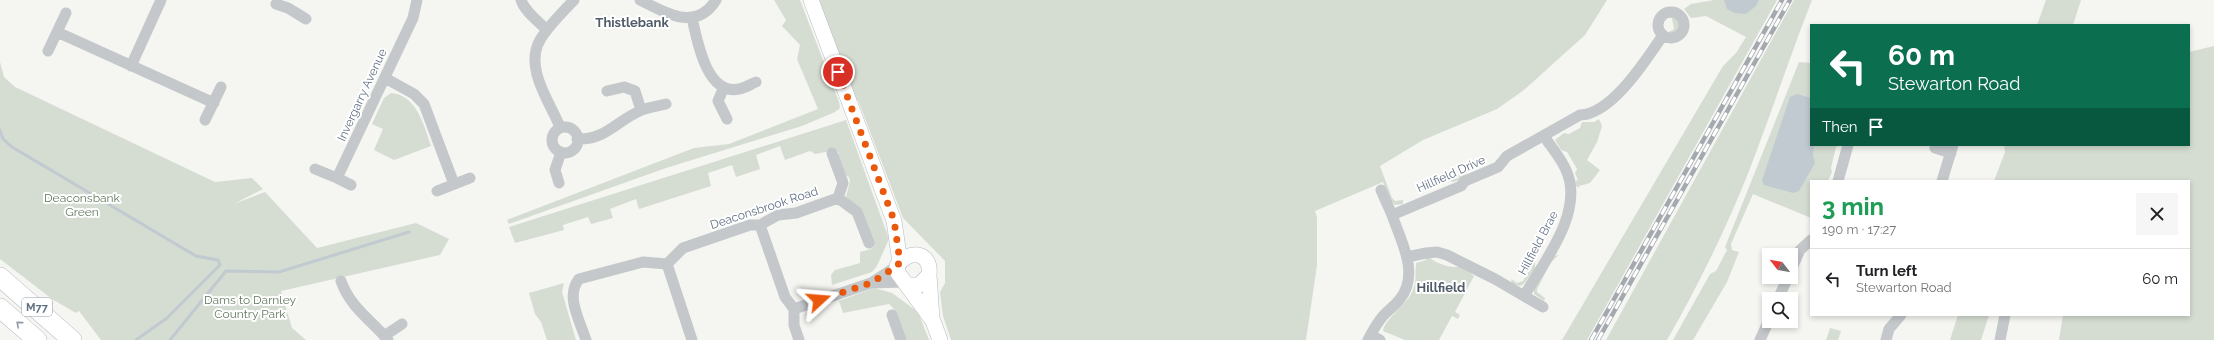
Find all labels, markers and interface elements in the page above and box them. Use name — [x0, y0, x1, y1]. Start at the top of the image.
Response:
district label: Thistlebank — [595, 15, 669, 30]
text: 60 m — [1888, 39, 1955, 72]
icon: left — [1822, 40, 1874, 92]
street label: Invergarry Avenue — [334, 47, 390, 143]
pin — [821, 55, 855, 89]
icon: arrive — [827, 61, 849, 83]
text: Stewarton Road — [1888, 73, 2020, 94]
icon: arrive — [1865, 116, 1887, 138]
text: Then — [1822, 118, 1857, 136]
street label: Hillfield Drive — [1415, 153, 1487, 195]
street label: Deaconsbrook Road — [708, 184, 820, 232]
park label: Deaconsbank Green — [44, 191, 121, 219]
text: 3 min — [1822, 192, 1884, 221]
button: close — [2136, 193, 2178, 235]
street label: Hillfield Brae — [1515, 209, 1561, 277]
text: 190 m · 17:27 — [1822, 222, 1896, 237]
north arrow — [1762, 248, 1798, 284]
map controls — [1762, 248, 1798, 328]
text: Turn left — [1856, 262, 1917, 280]
icon: left — [1822, 268, 1844, 290]
text: 60 m — [2142, 270, 2178, 288]
position arrow — [798, 279, 840, 321]
district label: Hillfield — [1417, 280, 1465, 295]
text: Stewarton Road — [1856, 280, 1952, 295]
button: search — [1762, 292, 1798, 328]
park label: Dams to Darnley Country Park — [204, 293, 296, 321]
road number: M77 — [22, 298, 52, 316]
one-way arrow — [16, 321, 23, 328]

